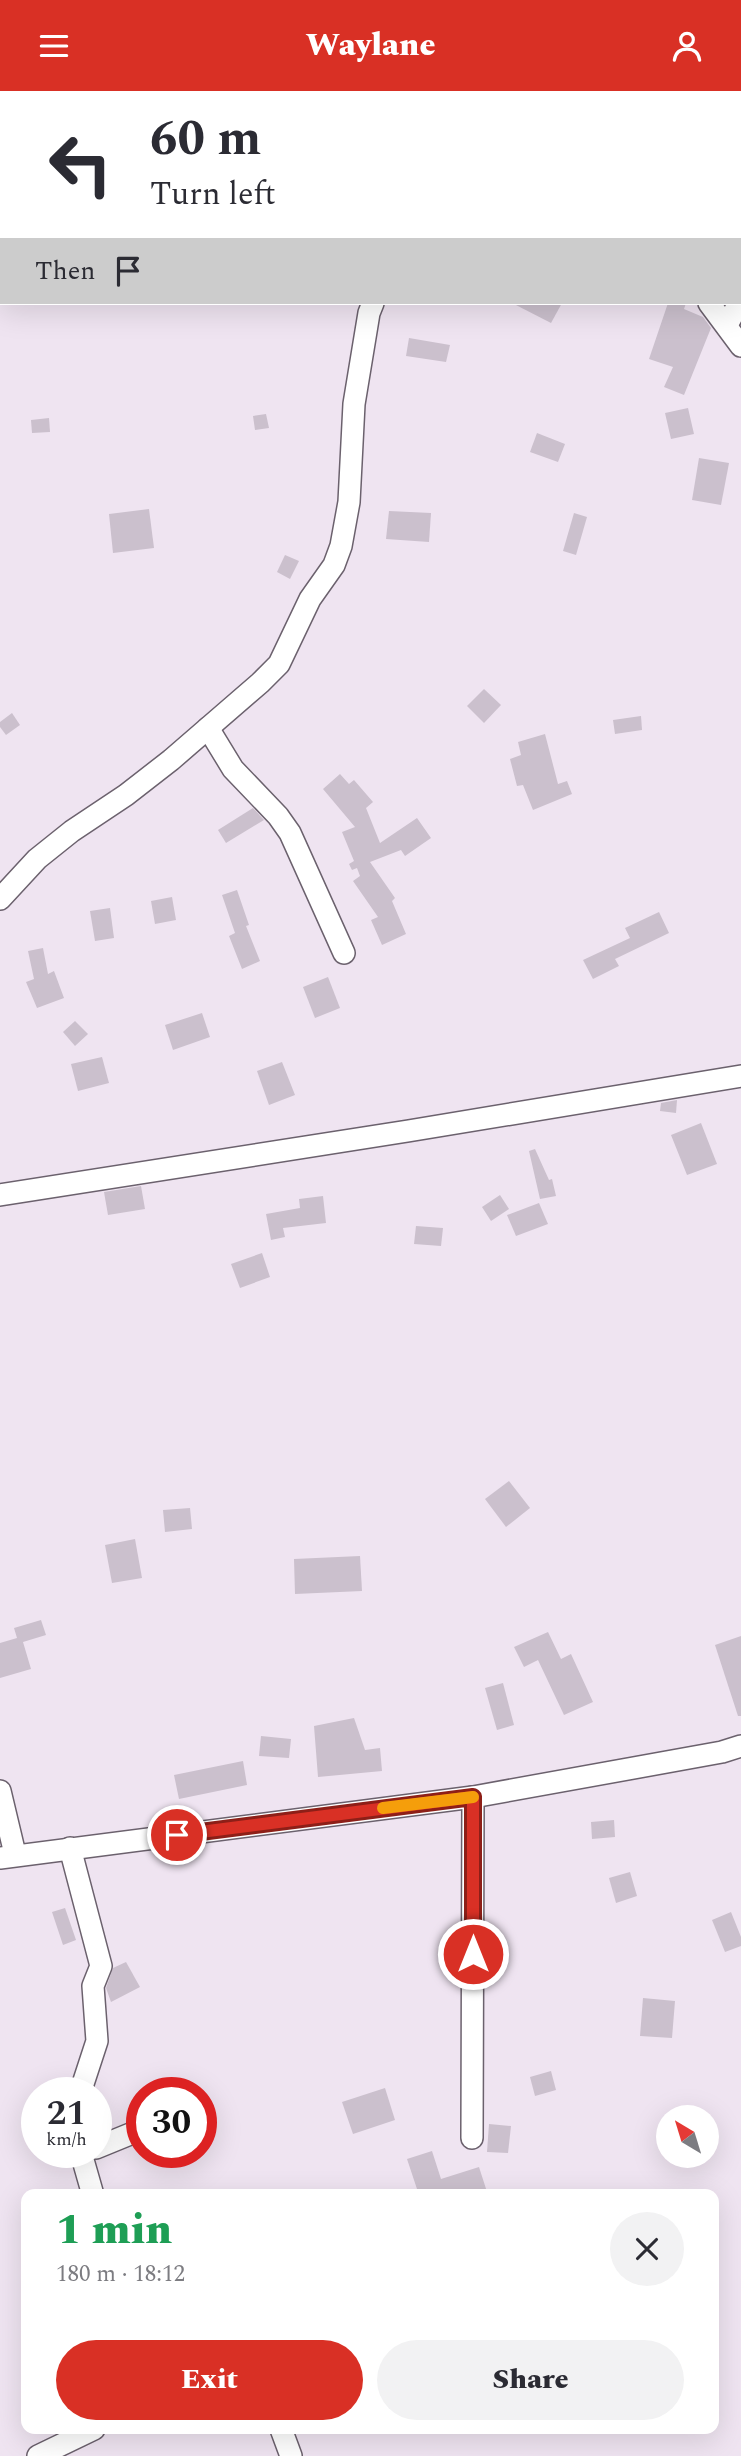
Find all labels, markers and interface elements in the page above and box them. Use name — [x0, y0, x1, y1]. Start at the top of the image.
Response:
text: Waylane — [305, 21, 436, 70]
icon: menu — [35, 27, 73, 65]
icon: person — [668, 27, 706, 65]
text: 60 m — [150, 102, 261, 177]
icon: left — [35, 119, 126, 210]
text: Turn left — [150, 170, 276, 219]
text: Then — [35, 251, 95, 291]
icon: arrive — [109, 252, 147, 290]
pin — [147, 1805, 207, 1865]
icon: arrive — [158, 1816, 196, 1854]
position arrow — [436, 1917, 510, 1991]
speed limit sign: 30 — [126, 2077, 217, 2168]
text: 21 — [47, 2087, 86, 2140]
north arrow — [656, 2105, 719, 2168]
map controls — [656, 2105, 719, 2168]
text: km/h — [46, 2126, 87, 2153]
text: 1 min — [56, 2199, 172, 2262]
button: close — [610, 2212, 684, 2286]
text: 180 m · 18:12 — [56, 2257, 185, 2292]
button: Exit — [56, 2340, 363, 2420]
button: Share — [377, 2340, 684, 2420]

